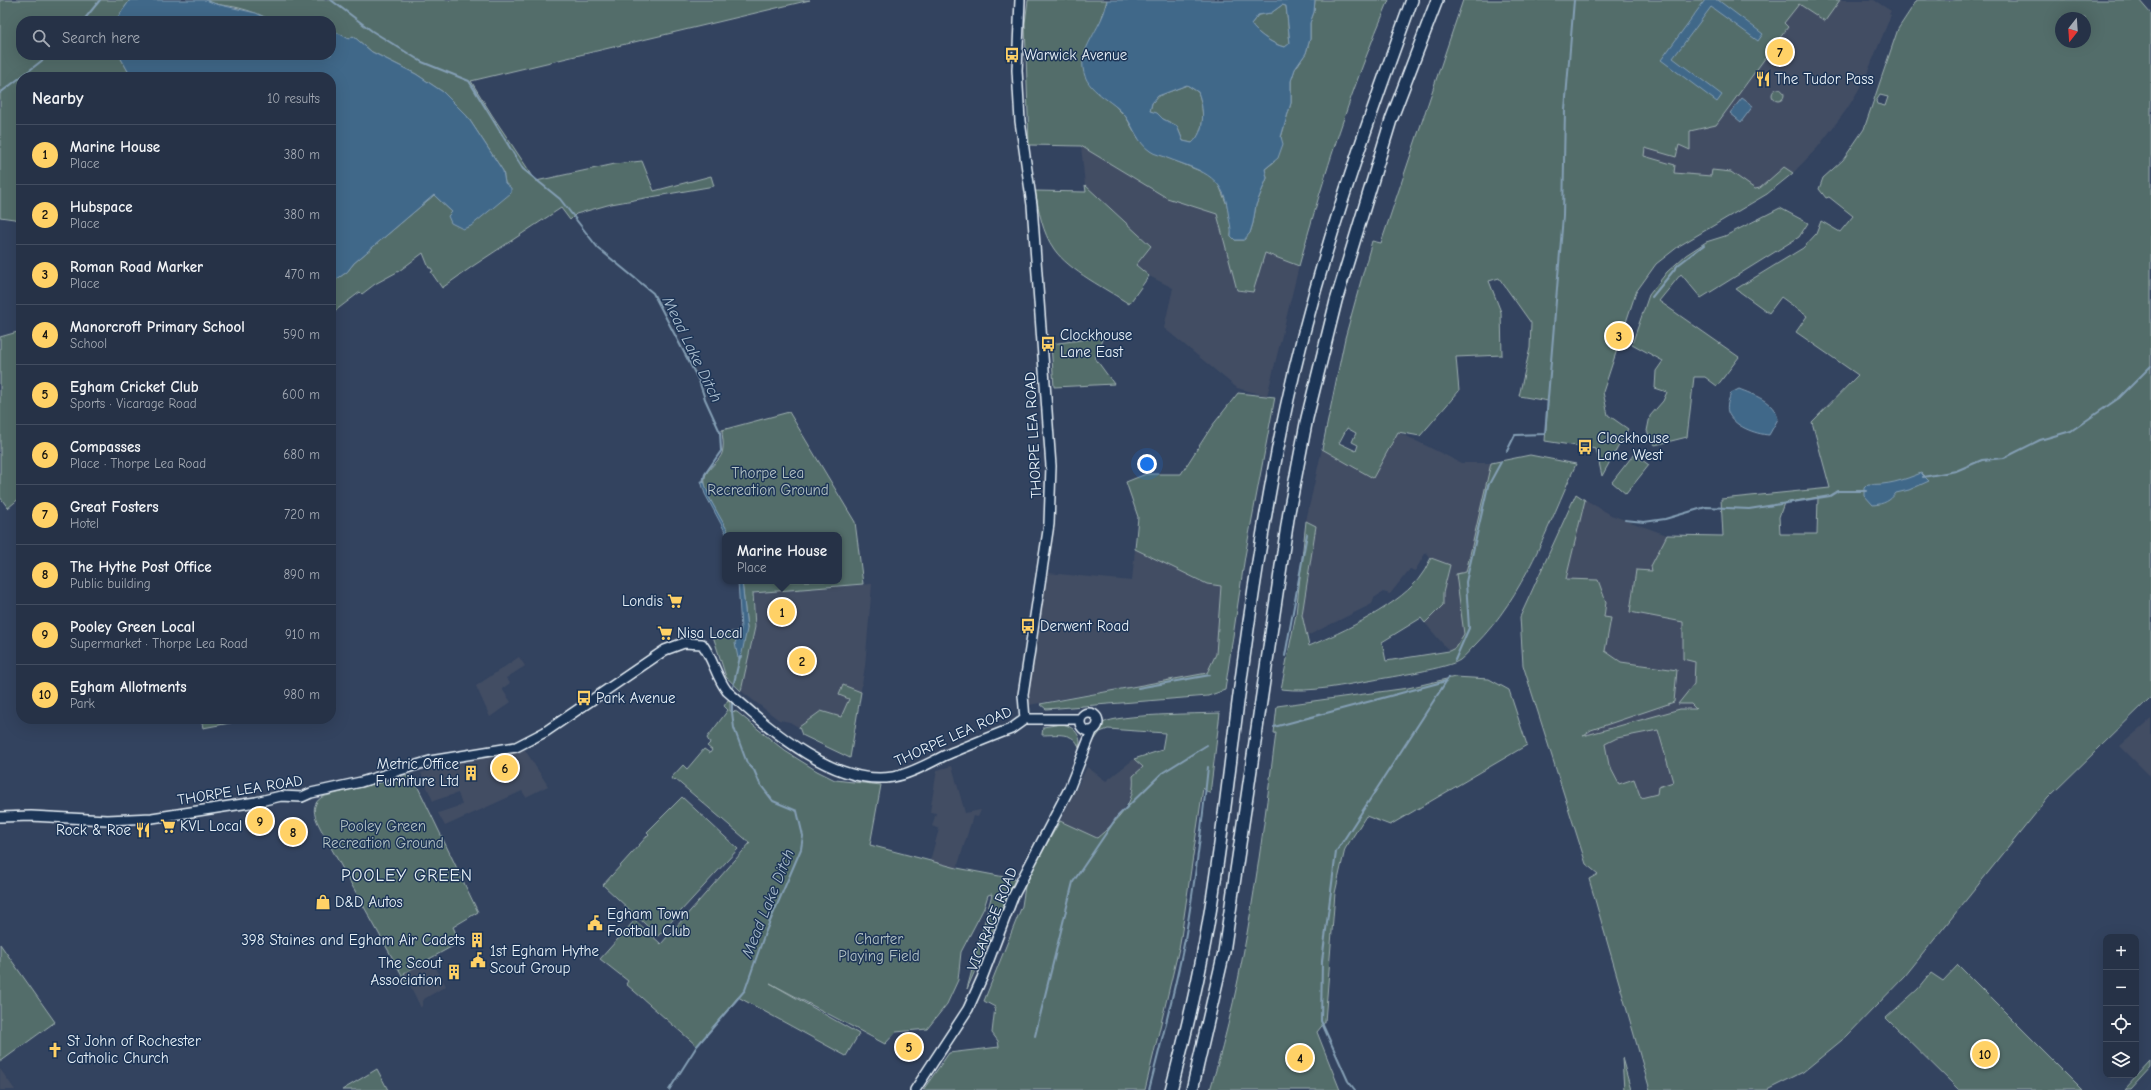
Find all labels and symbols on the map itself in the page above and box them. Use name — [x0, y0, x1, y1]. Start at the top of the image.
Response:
north arrow — [2055, 12, 2091, 48]
pin: 7 — [1767, 37, 1793, 67]
bus stop icon: Warwick Avenue — [1003, 46, 1021, 64]
place label: Warwick Avenue — [1024, 46, 1128, 64]
restaurant icon: The Tudor Pass — [1754, 70, 1772, 88]
place label: The Tudor Pass — [1775, 70, 1874, 88]
water label: Mead Lake Ditch — [658, 293, 726, 405]
pin: 3 — [1606, 321, 1632, 351]
place label: Clockhouse Lane East — [1060, 326, 1133, 361]
bus stop icon: Clockhouse Lane East — [1039, 335, 1057, 353]
street label: THORPE LEA ROAD — [1021, 371, 1045, 499]
place label: Clockhouse Lane West — [1597, 429, 1670, 464]
bus stop icon: Clockhouse Lane West — [1576, 438, 1594, 456]
your location — [1137, 454, 1157, 474]
park label: Thorpe Lea Recreation Ground — [707, 464, 829, 499]
place label: Londis — [622, 592, 663, 610]
supermarket icon: Londis — [666, 592, 684, 610]
pin: 1 — [769, 597, 795, 627]
bus stop icon: Derwent Road — [1019, 617, 1037, 635]
place label: Derwent Road — [1040, 617, 1129, 635]
supermarket icon: Nisa Local — [656, 624, 674, 642]
place label: Nisa Local — [677, 624, 743, 642]
pin: 2 — [789, 646, 815, 676]
bus stop icon: Park Avenue — [575, 689, 593, 707]
place label: Park Avenue — [596, 689, 676, 707]
street label: THORPE LEA ROAD — [891, 702, 1015, 770]
pin: 6 — [492, 753, 518, 783]
place label: Metric Office Furniture Ltd — [376, 755, 459, 790]
building icon: Metric Office Furniture Ltd — [462, 764, 480, 782]
street label: THORPE LEA ROAD — [176, 771, 304, 809]
pin: 9 — [247, 806, 273, 836]
supermarket icon: KVL Local — [159, 817, 177, 835]
place label: KVL Local — [180, 817, 242, 835]
pin: 8 — [280, 817, 306, 847]
park label: Pooley Green Recreation Ground — [322, 817, 444, 852]
place label: Rock & Roe — [56, 821, 131, 839]
restaurant icon: Rock & Roe — [134, 821, 152, 839]
water label: Mead Lake Ditch — [738, 846, 798, 961]
street label: VICARAGE ROAD — [963, 864, 1021, 974]
district label: POOLEY GREEN — [341, 866, 473, 885]
shop icon: D&D Autos — [314, 893, 332, 911]
place label: D&D Autos — [335, 893, 403, 911]
place label: Egham Town Football Club — [607, 905, 690, 940]
public building icon: Egham Town Football Club — [586, 914, 604, 932]
park label: Charter Playing Field — [838, 930, 920, 965]
place label: 398 Staines and Egham Air Cadets — [241, 931, 465, 949]
building icon: 398 Staines and Egham Air Cadets — [468, 931, 486, 949]
place label: 1st Egham Hythe Scout Group — [490, 942, 600, 977]
public building icon: 1st Egham Hythe Scout Group — [469, 951, 487, 969]
place label: The Scout Association — [371, 954, 443, 989]
building icon: The Scout Association — [445, 963, 463, 981]
place label: St John of Rochester Catholic Church — [67, 1032, 201, 1067]
pin: 5 — [896, 1032, 922, 1062]
pin: 10 — [1972, 1039, 1998, 1069]
church icon: St John of Rochester Catholic Church — [46, 1041, 64, 1059]
pin: 4 — [1287, 1043, 1313, 1073]

